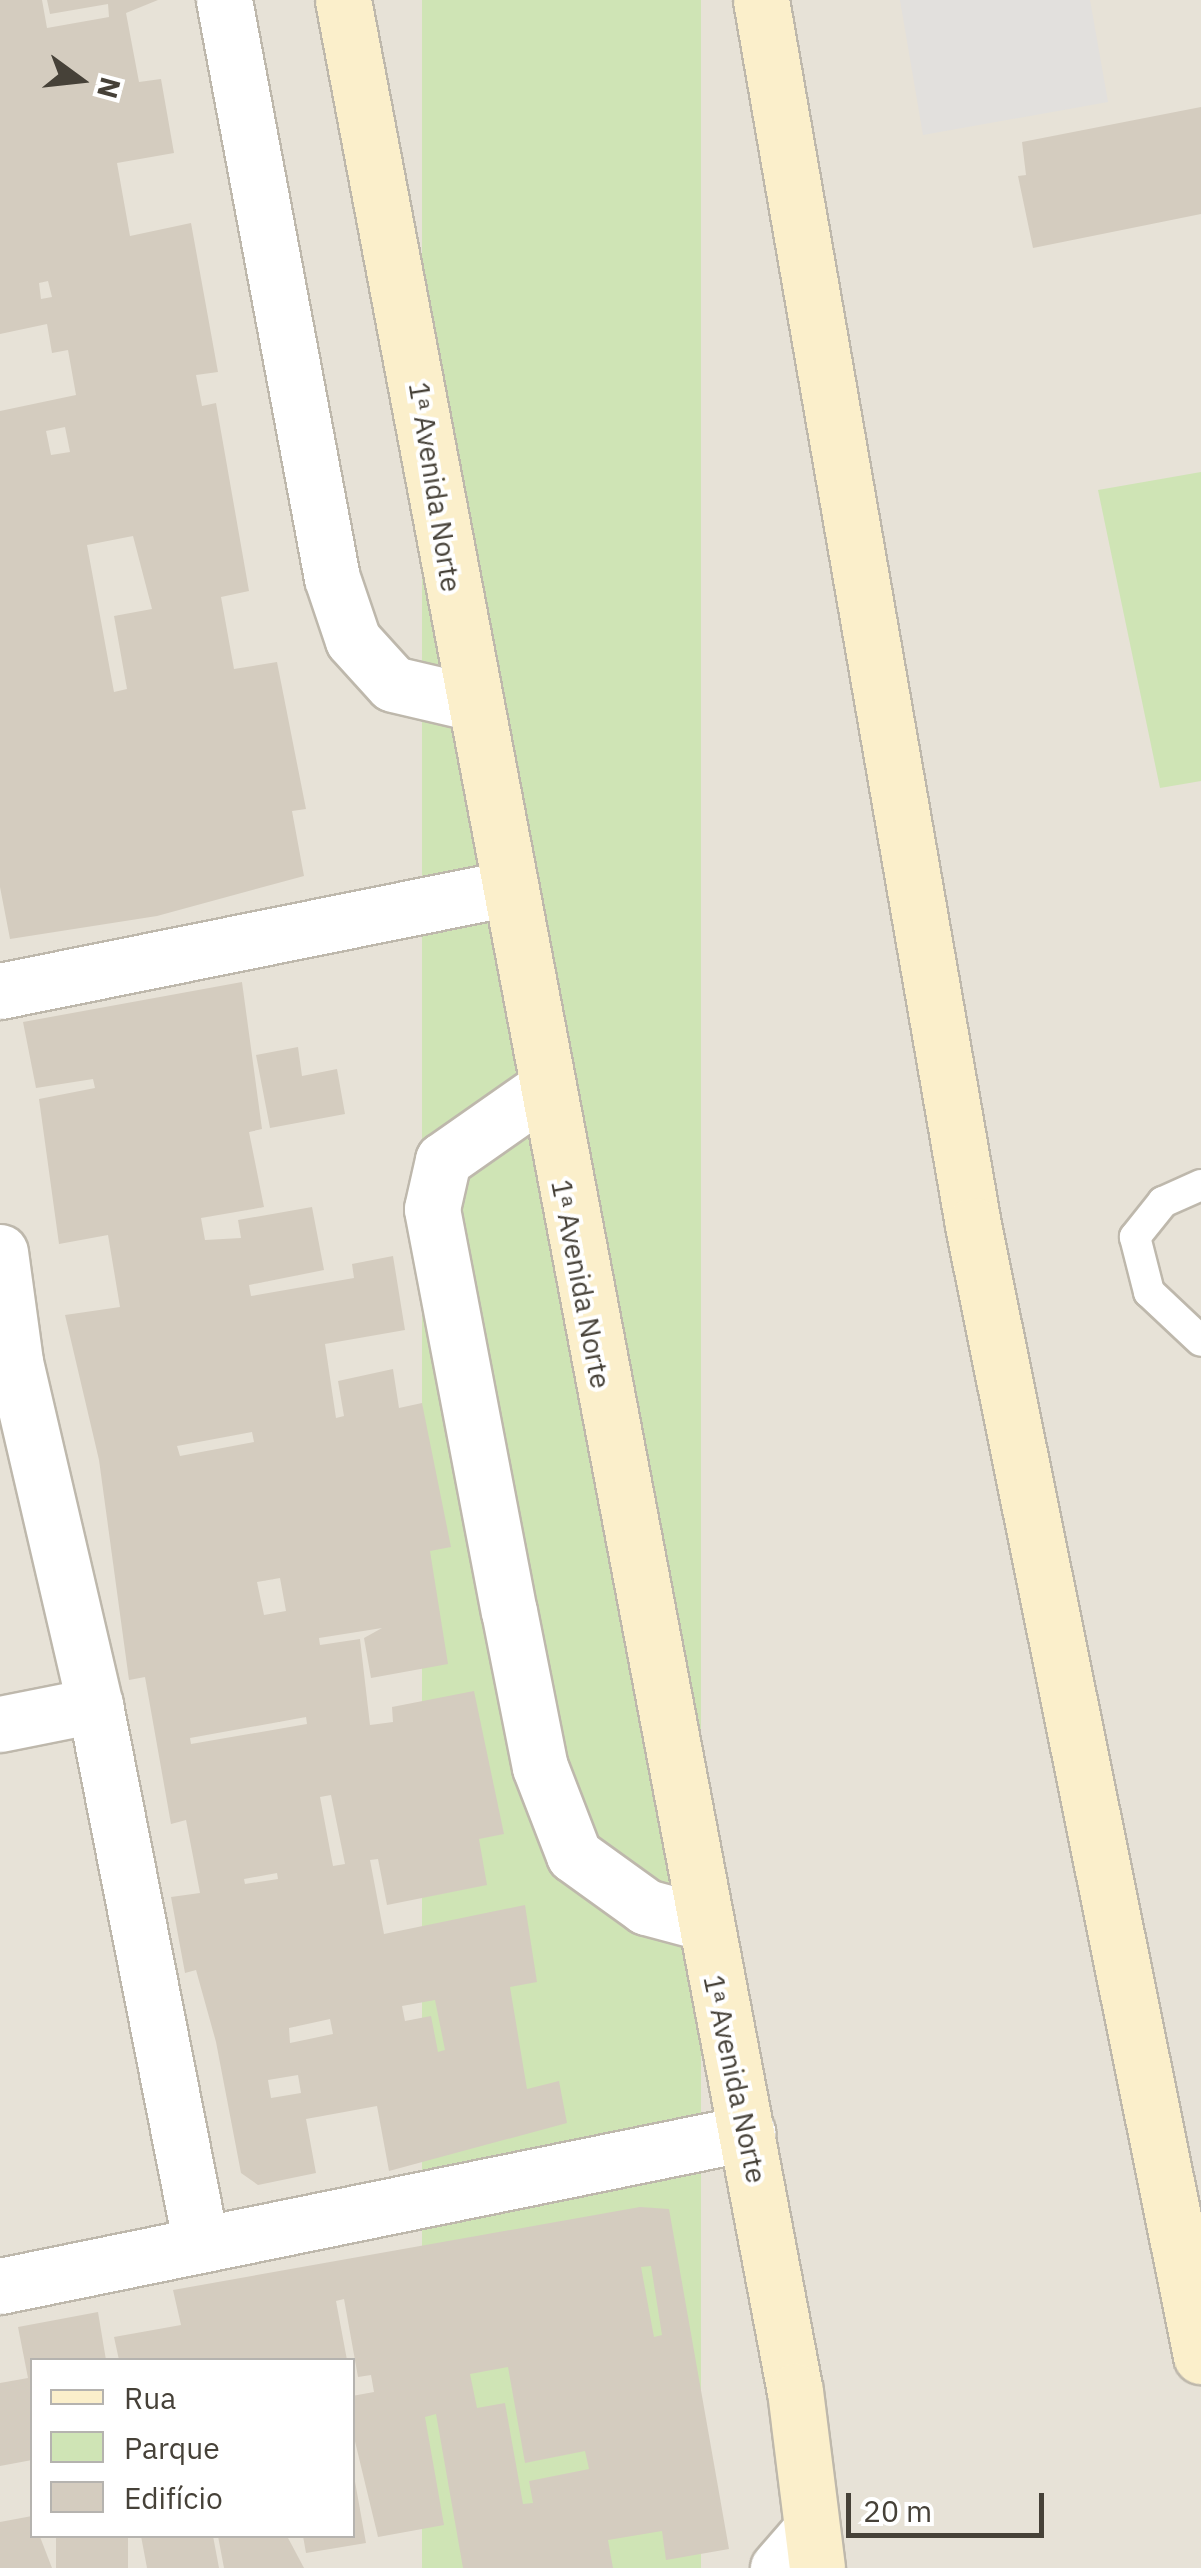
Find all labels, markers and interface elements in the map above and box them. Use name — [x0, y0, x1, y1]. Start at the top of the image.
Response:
north arrow — [30, 30, 130, 130]
text: N — [89, 73, 130, 102]
street label: 1ᵃ Avenida Norte — [402, 380, 468, 594]
street label: 1ᵃ Avenida Norte — [544, 1177, 618, 1391]
street label: 1ᵃ Avenida Norte — [697, 1972, 773, 2186]
legend — [30, 2358, 355, 2538]
text: Rua — [124, 2378, 176, 2417]
text: Parque — [124, 2428, 220, 2467]
scale bar — [851, 2473, 1048, 2535]
text: Edifício — [124, 2478, 223, 2517]
text: 20 m — [863, 2491, 932, 2530]

